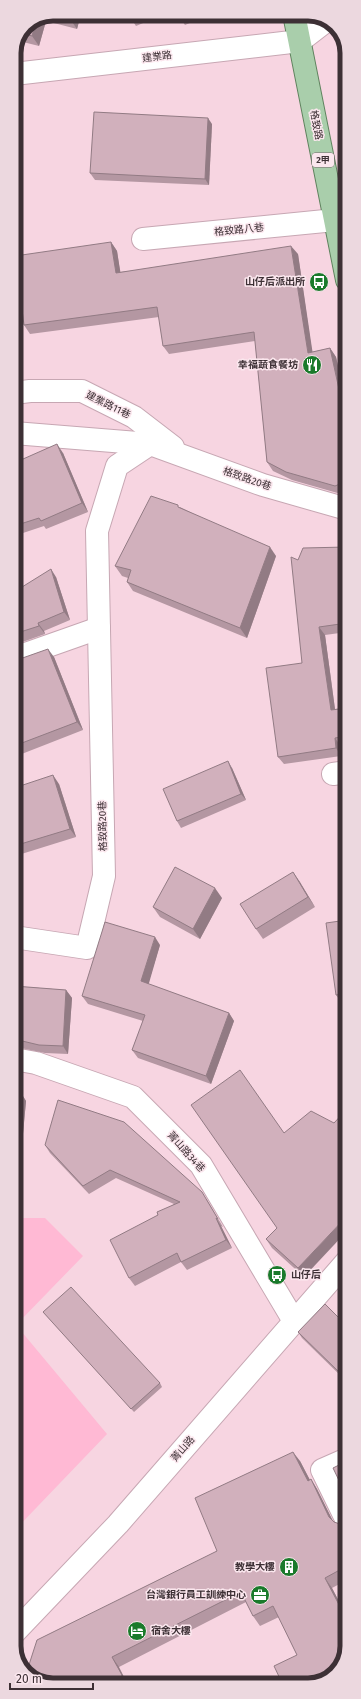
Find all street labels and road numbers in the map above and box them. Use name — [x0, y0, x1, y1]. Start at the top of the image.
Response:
street label: 建業路 — [141, 49, 173, 65]
street label: 格致路 — [307, 109, 325, 141]
road number: 2甲 — [312, 153, 334, 167]
street label: 格致路八巷 — [214, 221, 264, 239]
street label: 建業路11巷 — [84, 389, 132, 421]
street label: 格致路20巷 — [221, 465, 273, 493]
street label: 格致路20巷 — [97, 801, 109, 851]
street label: 菁山路34巷 — [165, 1129, 207, 1175]
street label: 菁山路 — [169, 1434, 197, 1464]

